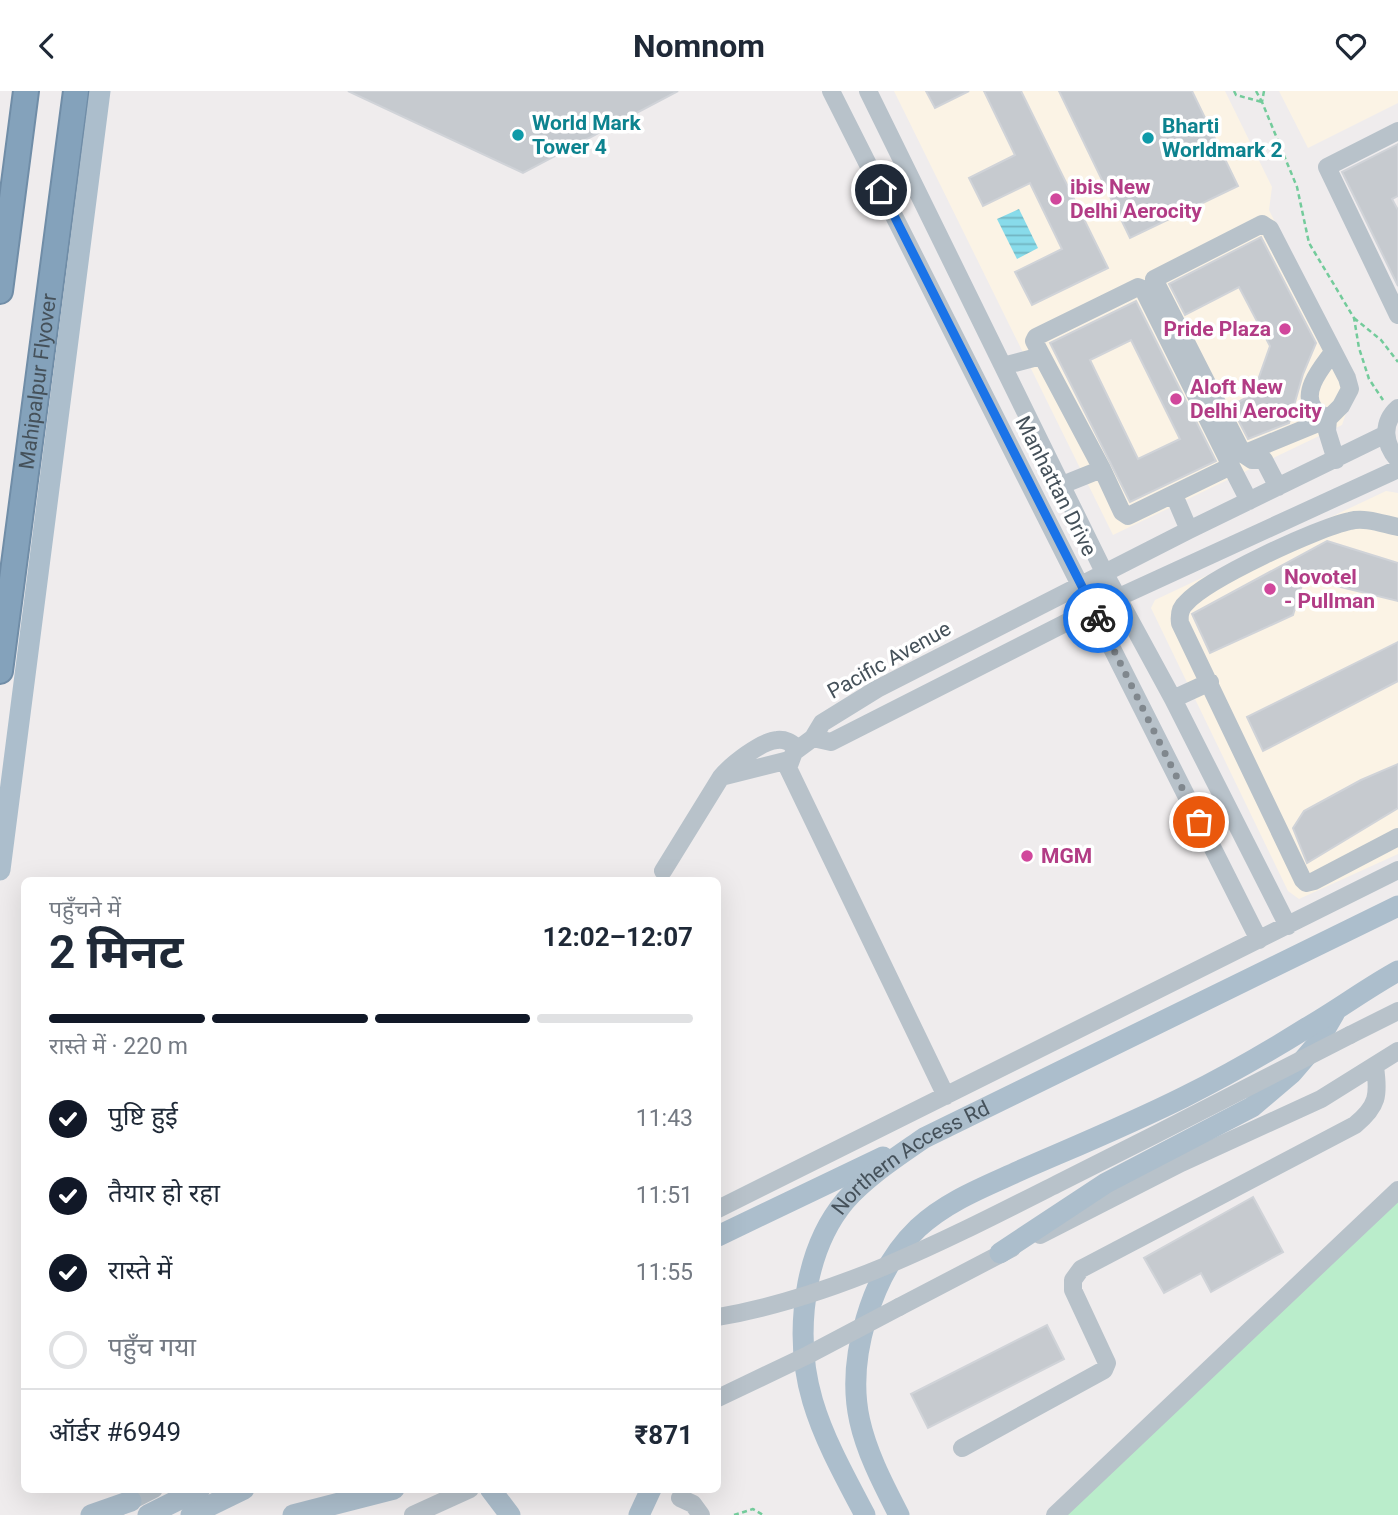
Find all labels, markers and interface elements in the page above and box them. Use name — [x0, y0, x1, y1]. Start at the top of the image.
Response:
icon: back — [28, 27, 66, 65]
text: Nomnom — [633, 27, 765, 65]
icon: heart — [1332, 27, 1370, 65]
place label: World Mark Tower 4 — [532, 111, 642, 159]
place label: Bharti Worldmark 2 — [1162, 114, 1283, 162]
marker: World Mark Tower 4 — [510, 127, 526, 143]
marker: Bharti Worldmark 2 — [1140, 130, 1156, 146]
pin — [851, 160, 911, 220]
icon: home — [862, 171, 900, 209]
place label: ibis New Delhi Aerocity — [1070, 175, 1202, 223]
marker: ibis New Delhi Aerocity — [1048, 191, 1064, 207]
street label: Mahipalpur Flyover — [15, 292, 61, 471]
place label: Pride Plaza — [1164, 317, 1271, 341]
marker: Pride Plaza — [1277, 321, 1293, 337]
place label: Aloft New Delhi Aerocity — [1190, 375, 1322, 423]
marker: Aloft New Delhi Aerocity — [1168, 391, 1184, 407]
street label: Manhattan Drive — [1010, 412, 1102, 560]
place label: Novotel - Pullman — [1284, 565, 1375, 613]
marker: Novotel - Pullman — [1262, 581, 1278, 597]
courier — [1063, 583, 1133, 653]
icon: bike — [1079, 599, 1117, 637]
street label: Pacific Avenue — [823, 616, 955, 704]
pin — [1169, 792, 1229, 852]
icon: bag — [1180, 803, 1218, 841]
place label: MGM — [1041, 844, 1092, 868]
marker: MGM — [1019, 848, 1035, 864]
text: पहुँचने में — [49, 896, 121, 923]
text: 12:02–12:07 — [543, 922, 693, 952]
text: 2 मिनट — [49, 925, 183, 979]
text: रास्ते में · 220 m — [49, 1033, 188, 1060]
street label: Northern Access Rd — [827, 1096, 993, 1219]
icon: check — [49, 1100, 87, 1138]
text: पुष्टि हुई — [108, 1101, 178, 1131]
text: 11:43 — [636, 1105, 693, 1132]
icon: check — [49, 1177, 87, 1215]
text: तैयार हो रहा — [108, 1178, 220, 1208]
text: 11:51 — [636, 1182, 693, 1209]
icon: check — [49, 1254, 87, 1292]
text: रास्ते में — [108, 1255, 172, 1285]
text: 11:55 — [636, 1259, 693, 1286]
text: पहुँच गया — [108, 1332, 196, 1362]
text: ऑर्डर #6949 — [49, 1417, 181, 1447]
text: ₹871 — [635, 1420, 693, 1450]

